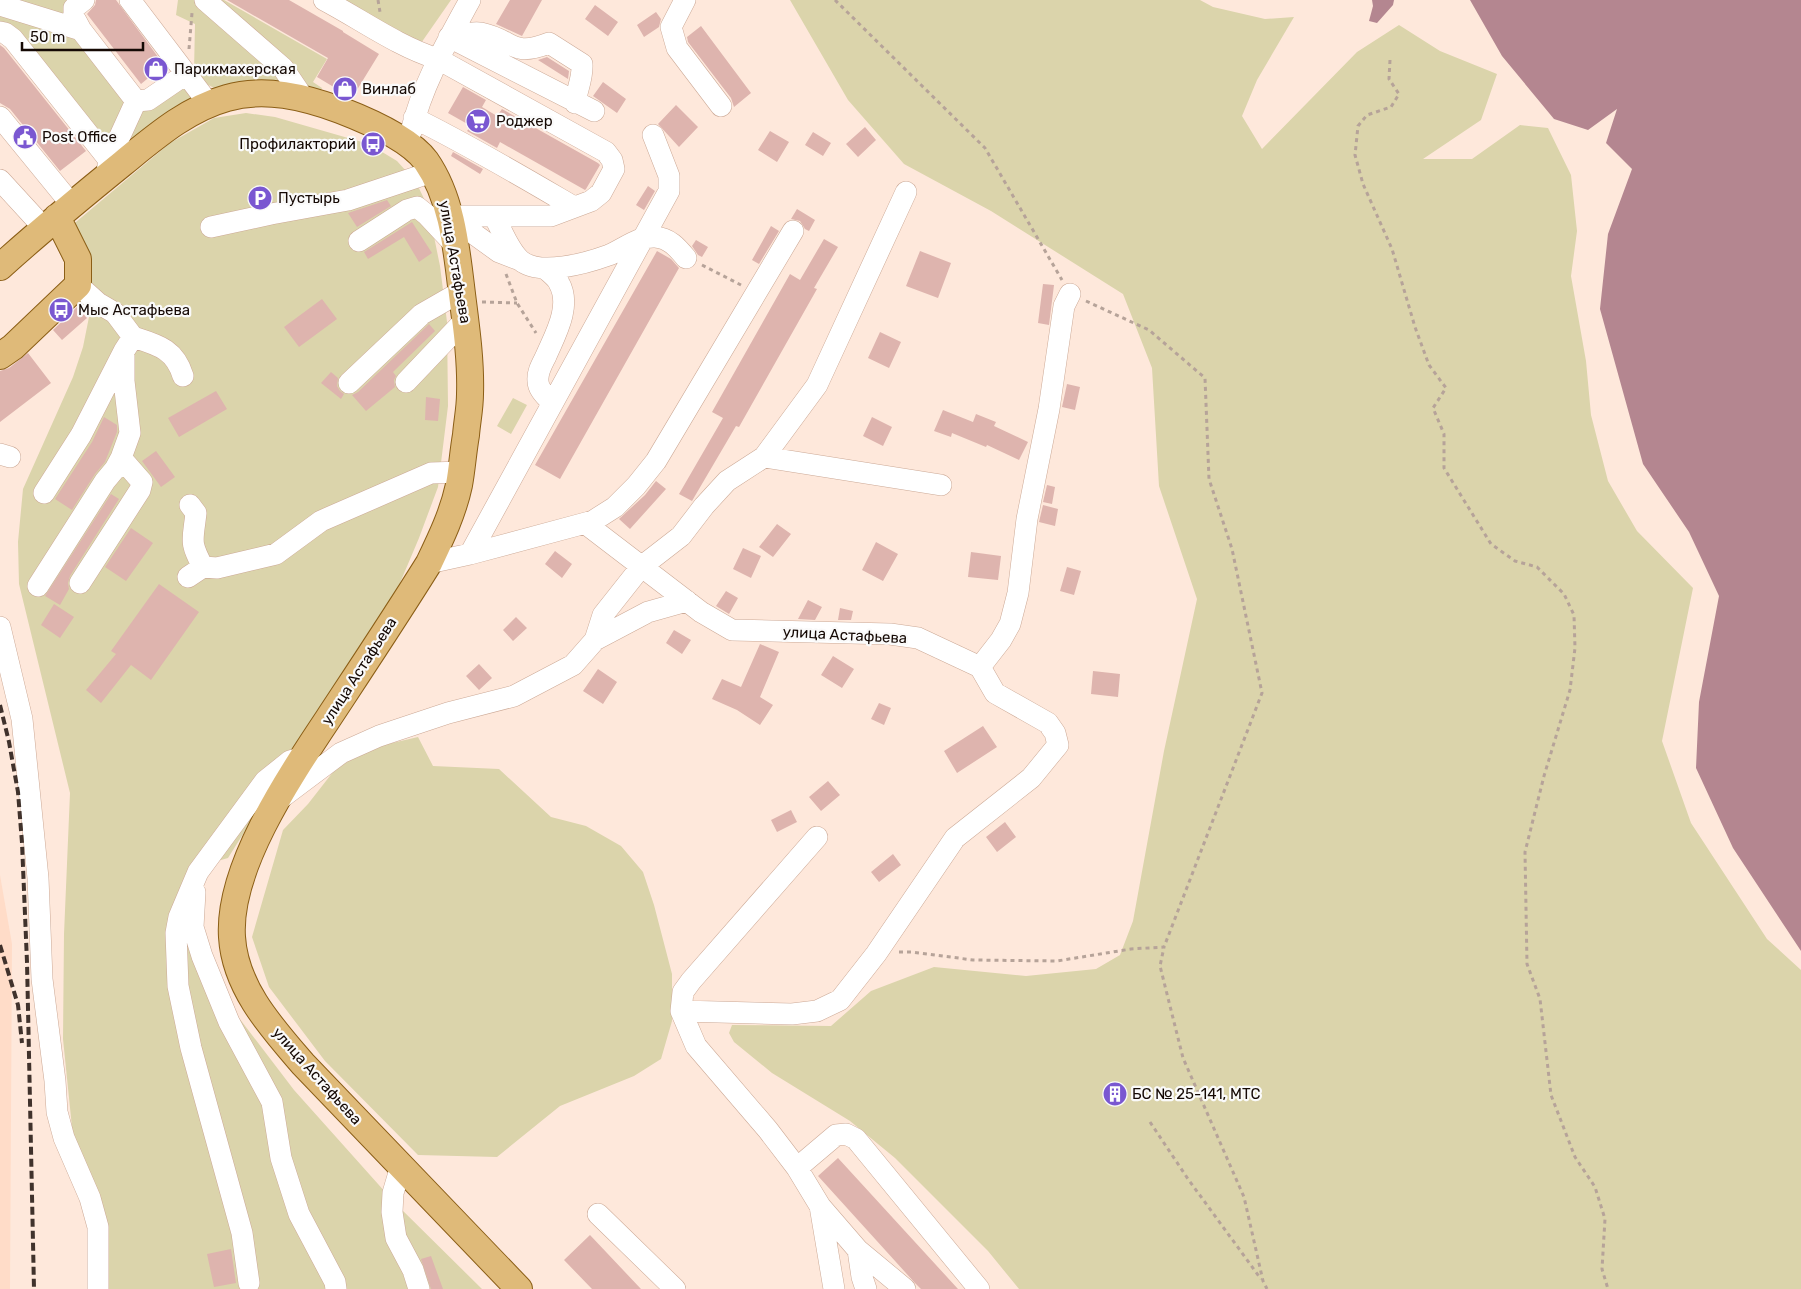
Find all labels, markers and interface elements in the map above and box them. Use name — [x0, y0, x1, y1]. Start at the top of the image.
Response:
scale bar — [22, 20, 144, 52]
text: 50 m — [30, 28, 65, 46]
shop icon: Парикмахерская — [143, 56, 169, 82]
place label: Парикмахерская — [174, 60, 296, 78]
shop icon: Винлаб — [332, 76, 358, 102]
place label: Винлаб — [362, 80, 416, 98]
supermarket icon: Роджер — [465, 108, 491, 134]
place label: Роджер — [496, 112, 553, 130]
public building icon: Post Office — [12, 124, 38, 150]
place label: Post Office — [42, 128, 117, 146]
bus stop icon: Профилакторий — [360, 131, 386, 157]
place label: Профилакторий — [239, 135, 356, 153]
parking icon: Пустырь — [247, 185, 273, 211]
place label: Пустырь — [278, 189, 340, 207]
street label: улица Астафьева — [435, 199, 475, 325]
bus stop icon: Мыс Астафьева — [48, 297, 74, 323]
place label: Мыс Астафьева — [78, 301, 190, 319]
street label: улица Астафьева — [318, 614, 400, 728]
street label: улица Астафьева — [782, 623, 908, 647]
street label: улица Астафьева — [269, 1024, 365, 1128]
building icon: БС № 25-141, МТС — [1102, 1081, 1128, 1107]
place label: БС № 25-141, МТС — [1132, 1085, 1261, 1103]

